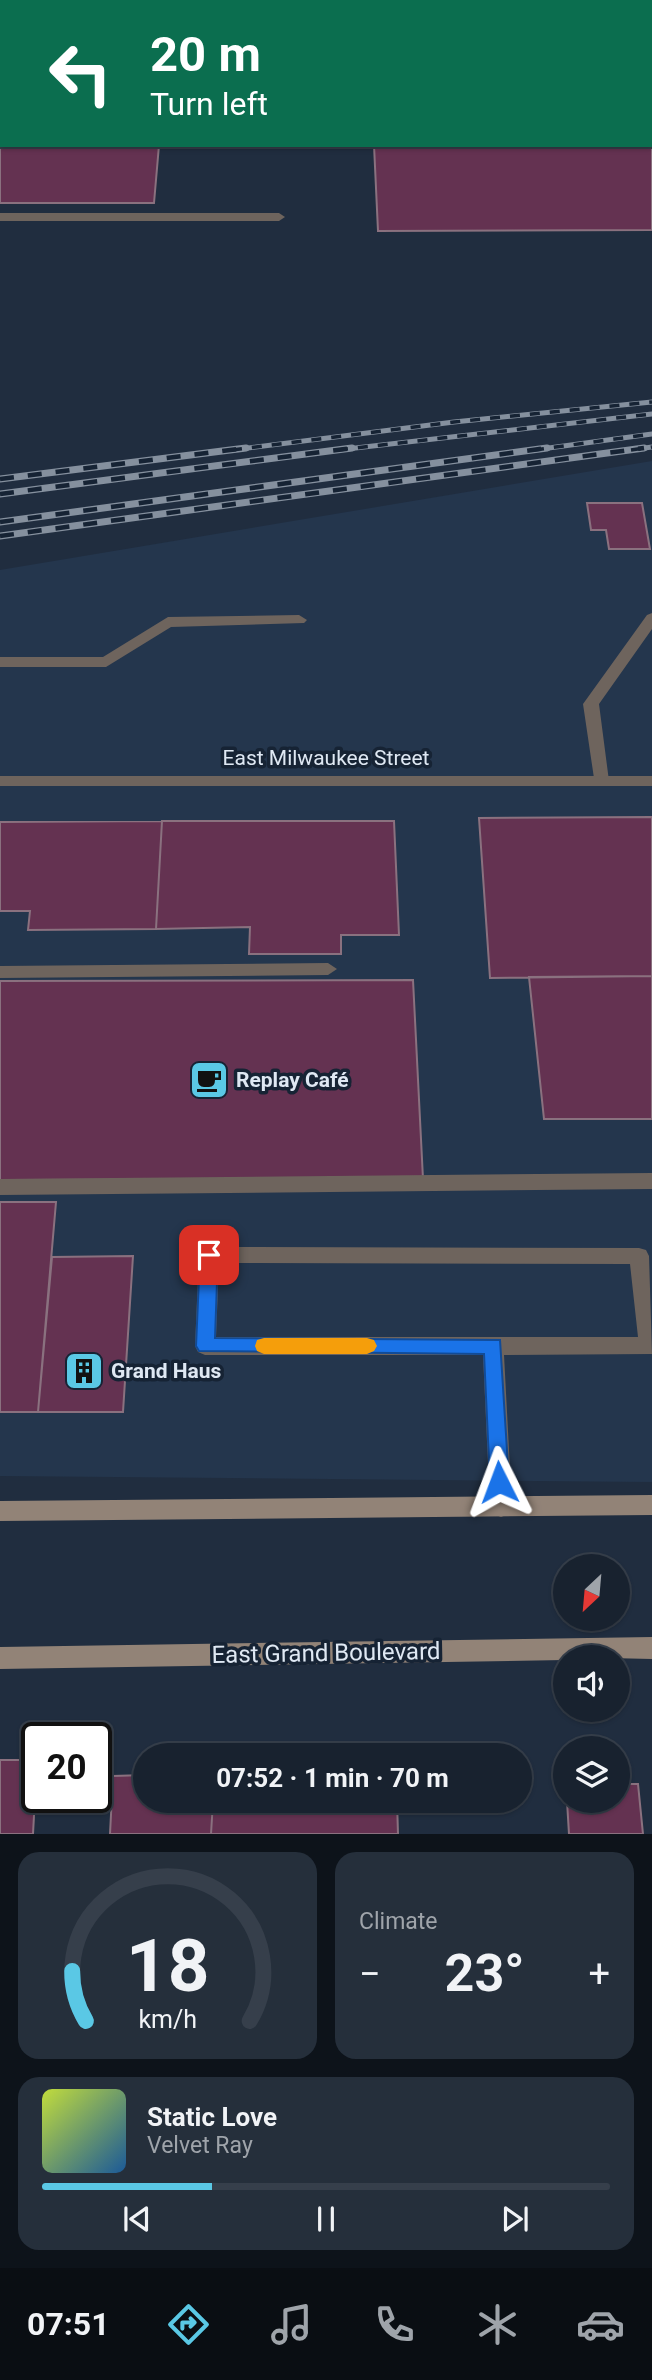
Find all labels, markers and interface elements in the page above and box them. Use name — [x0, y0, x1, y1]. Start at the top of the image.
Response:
text: 20 m — [150, 26, 261, 83]
icon: left — [35, 28, 126, 119]
text: Turn left — [150, 85, 268, 123]
street label: East Milwaukee Street — [223, 746, 430, 770]
cafe icon: Replay Café — [188, 1059, 230, 1101]
place label: Replay Café — [236, 1068, 349, 1092]
pin — [179, 1225, 239, 1285]
icon: arrive — [190, 1236, 228, 1274]
building icon: Grand Haus — [63, 1350, 105, 1392]
place label: Grand Haus — [111, 1359, 222, 1383]
position arrow — [462, 1445, 536, 1519]
north arrow — [553, 1554, 630, 1631]
map controls — [553, 1554, 630, 1813]
street label: East Grand Boulevard — [211, 1637, 441, 1669]
button: sound — [553, 1645, 630, 1722]
speed limit sign: 20 — [21, 1722, 112, 1813]
button: layers — [553, 1736, 630, 1813]
text: 07:52 · 1 min · 70 m — [216, 1763, 449, 1793]
text: Climate — [359, 1908, 438, 1935]
text: 18 — [126, 1924, 209, 2010]
text: 23° — [445, 1943, 525, 2004]
text: − — [359, 1952, 381, 1996]
text: + — [588, 1952, 610, 1996]
text: km/h — [138, 2005, 197, 2034]
text: Static Love — [147, 2102, 277, 2132]
text: Velvet Ray — [147, 2132, 253, 2159]
icon: previous — [118, 2200, 156, 2238]
icon: pause — [307, 2200, 345, 2238]
icon: next — [496, 2200, 534, 2238]
icon: directions — [164, 2300, 213, 2349]
icon: music — [267, 2300, 316, 2349]
icon: phone — [370, 2300, 419, 2349]
icon: climate — [473, 2300, 522, 2349]
icon: car — [576, 2300, 625, 2349]
text: 07:51 — [27, 2305, 109, 2343]

